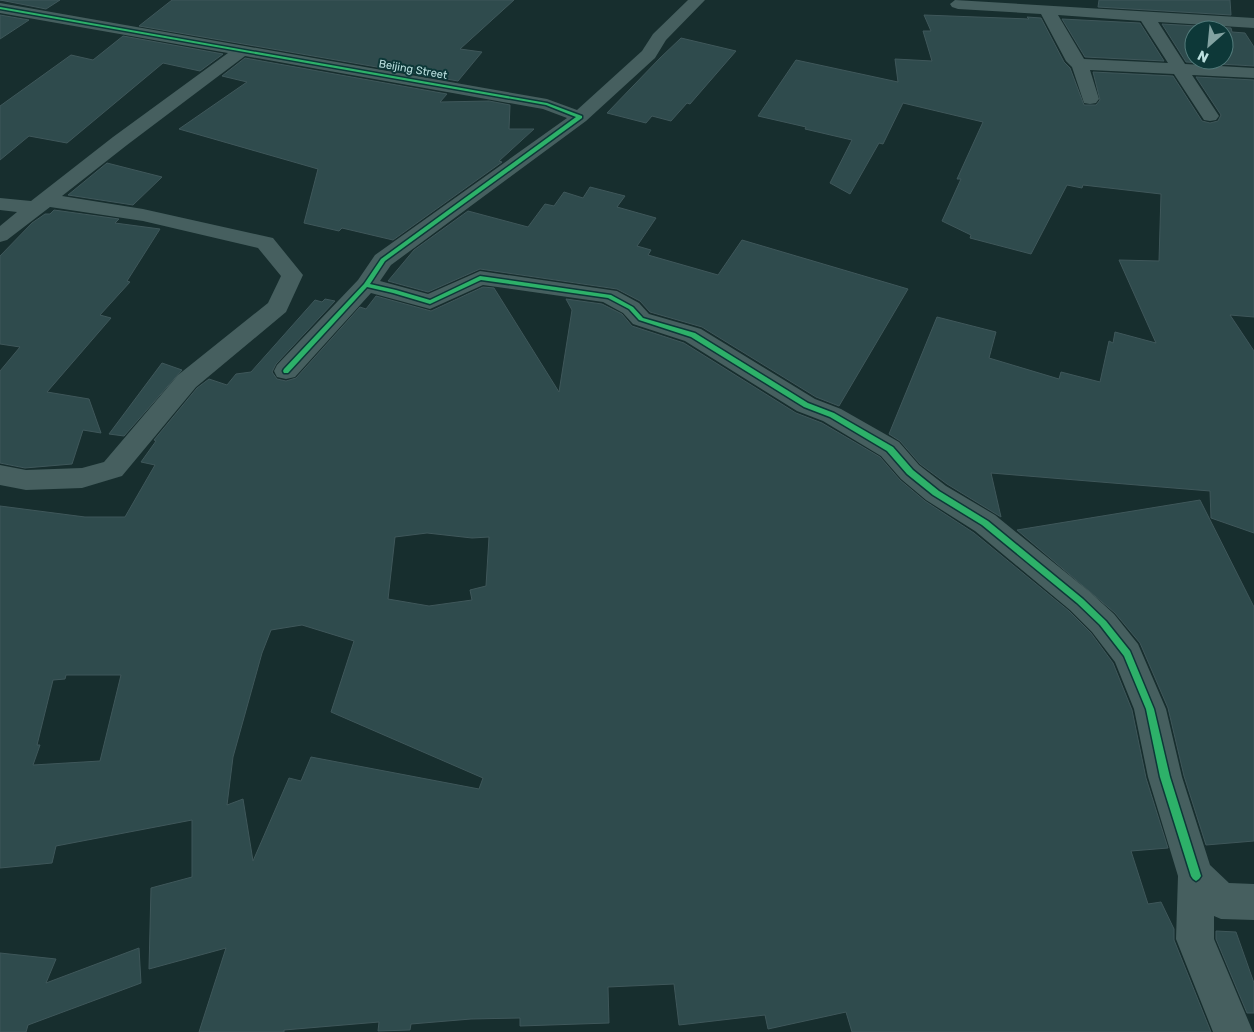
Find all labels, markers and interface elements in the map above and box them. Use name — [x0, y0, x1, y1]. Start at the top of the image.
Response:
north arrow — [1184, 20, 1234, 70]
text: N — [1195, 46, 1212, 66]
street label: Beijing Street — [378, 57, 449, 82]

